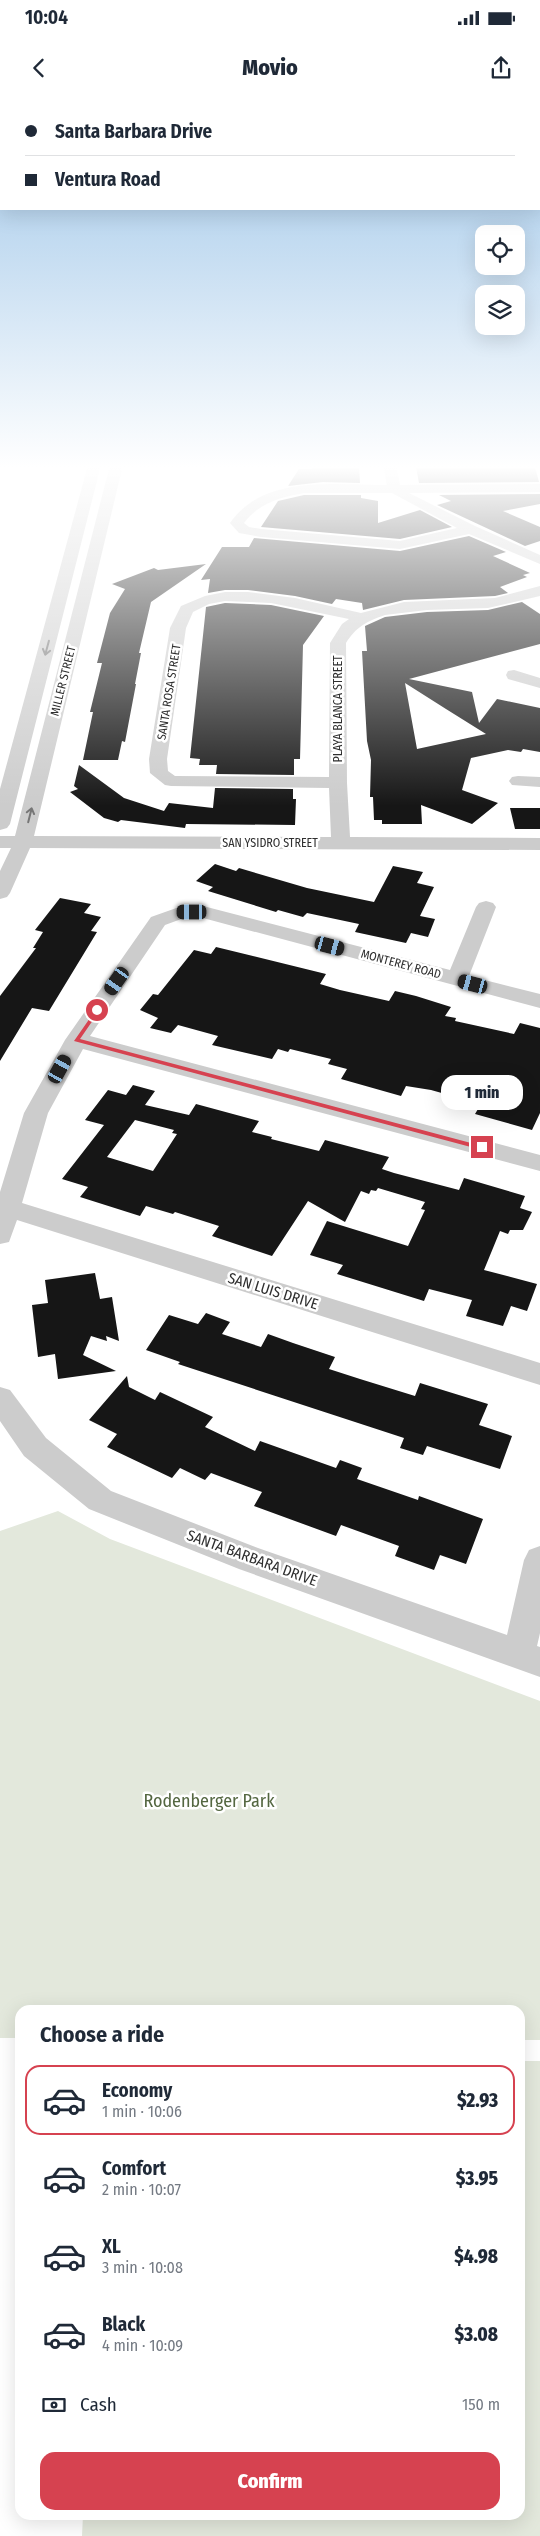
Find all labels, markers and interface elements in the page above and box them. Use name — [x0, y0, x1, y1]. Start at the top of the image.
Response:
text: 10:04 — [25, 6, 68, 29]
icon: back — [25, 54, 53, 82]
text: Movio — [242, 54, 298, 81]
icon: share — [487, 54, 515, 82]
text: Santa Barbara Drive — [55, 120, 212, 143]
text: Ventura Road — [55, 168, 161, 191]
map controls — [475, 225, 525, 335]
button: locate — [475, 225, 525, 275]
button: layers — [475, 285, 525, 335]
one-way arrow — [41, 639, 51, 655]
street label: SANTA ROSA STREET — [154, 642, 184, 741]
street label: MILLER STREET — [48, 644, 79, 718]
street label: PLAYA BLANCA STREET — [331, 655, 345, 763]
one-way arrow — [26, 808, 35, 824]
street label: SAN YSIDRO STREET — [222, 836, 318, 850]
car — [177, 905, 207, 920]
car — [313, 935, 346, 957]
street label: MONTEREY ROAD — [359, 947, 443, 981]
car — [102, 964, 131, 998]
car — [456, 973, 489, 995]
route start — [86, 999, 108, 1021]
car — [46, 1052, 73, 1086]
callout: 1 min — [441, 1074, 523, 1110]
text: 1 min — [465, 1083, 499, 1102]
route end — [471, 1136, 493, 1158]
street label: SAN LUIS DRIVE — [226, 1269, 320, 1313]
street label: SANTA BARBARA DRIVE — [184, 1526, 320, 1590]
park label: Rodenberger Park — [143, 1790, 275, 1812]
text: Choose a ride — [40, 2021, 164, 2048]
icon: car — [42, 2078, 87, 2123]
text: Economy — [102, 2079, 172, 2102]
text: $2.93 — [457, 2089, 498, 2112]
text: 1 min · 10:06 — [102, 2102, 182, 2121]
icon: car — [42, 2156, 87, 2201]
text: Comfort — [102, 2157, 166, 2180]
text: $3.95 — [456, 2167, 498, 2190]
text: 2 min · 10:07 — [102, 2180, 181, 2199]
icon: car — [42, 2234, 87, 2279]
text: XL — [102, 2235, 121, 2258]
text: $4.98 — [454, 2245, 498, 2268]
text: 3 min · 10:08 — [102, 2258, 183, 2277]
icon: car — [42, 2312, 87, 2357]
text: Black — [102, 2313, 145, 2336]
text: $3.08 — [454, 2323, 498, 2346]
text: 4 min · 10:09 — [102, 2336, 183, 2355]
icon: cash — [40, 2391, 68, 2419]
text: Cash — [80, 2393, 117, 2416]
text: 150 m — [462, 2395, 500, 2414]
button: Confirm — [40, 2452, 500, 2510]

